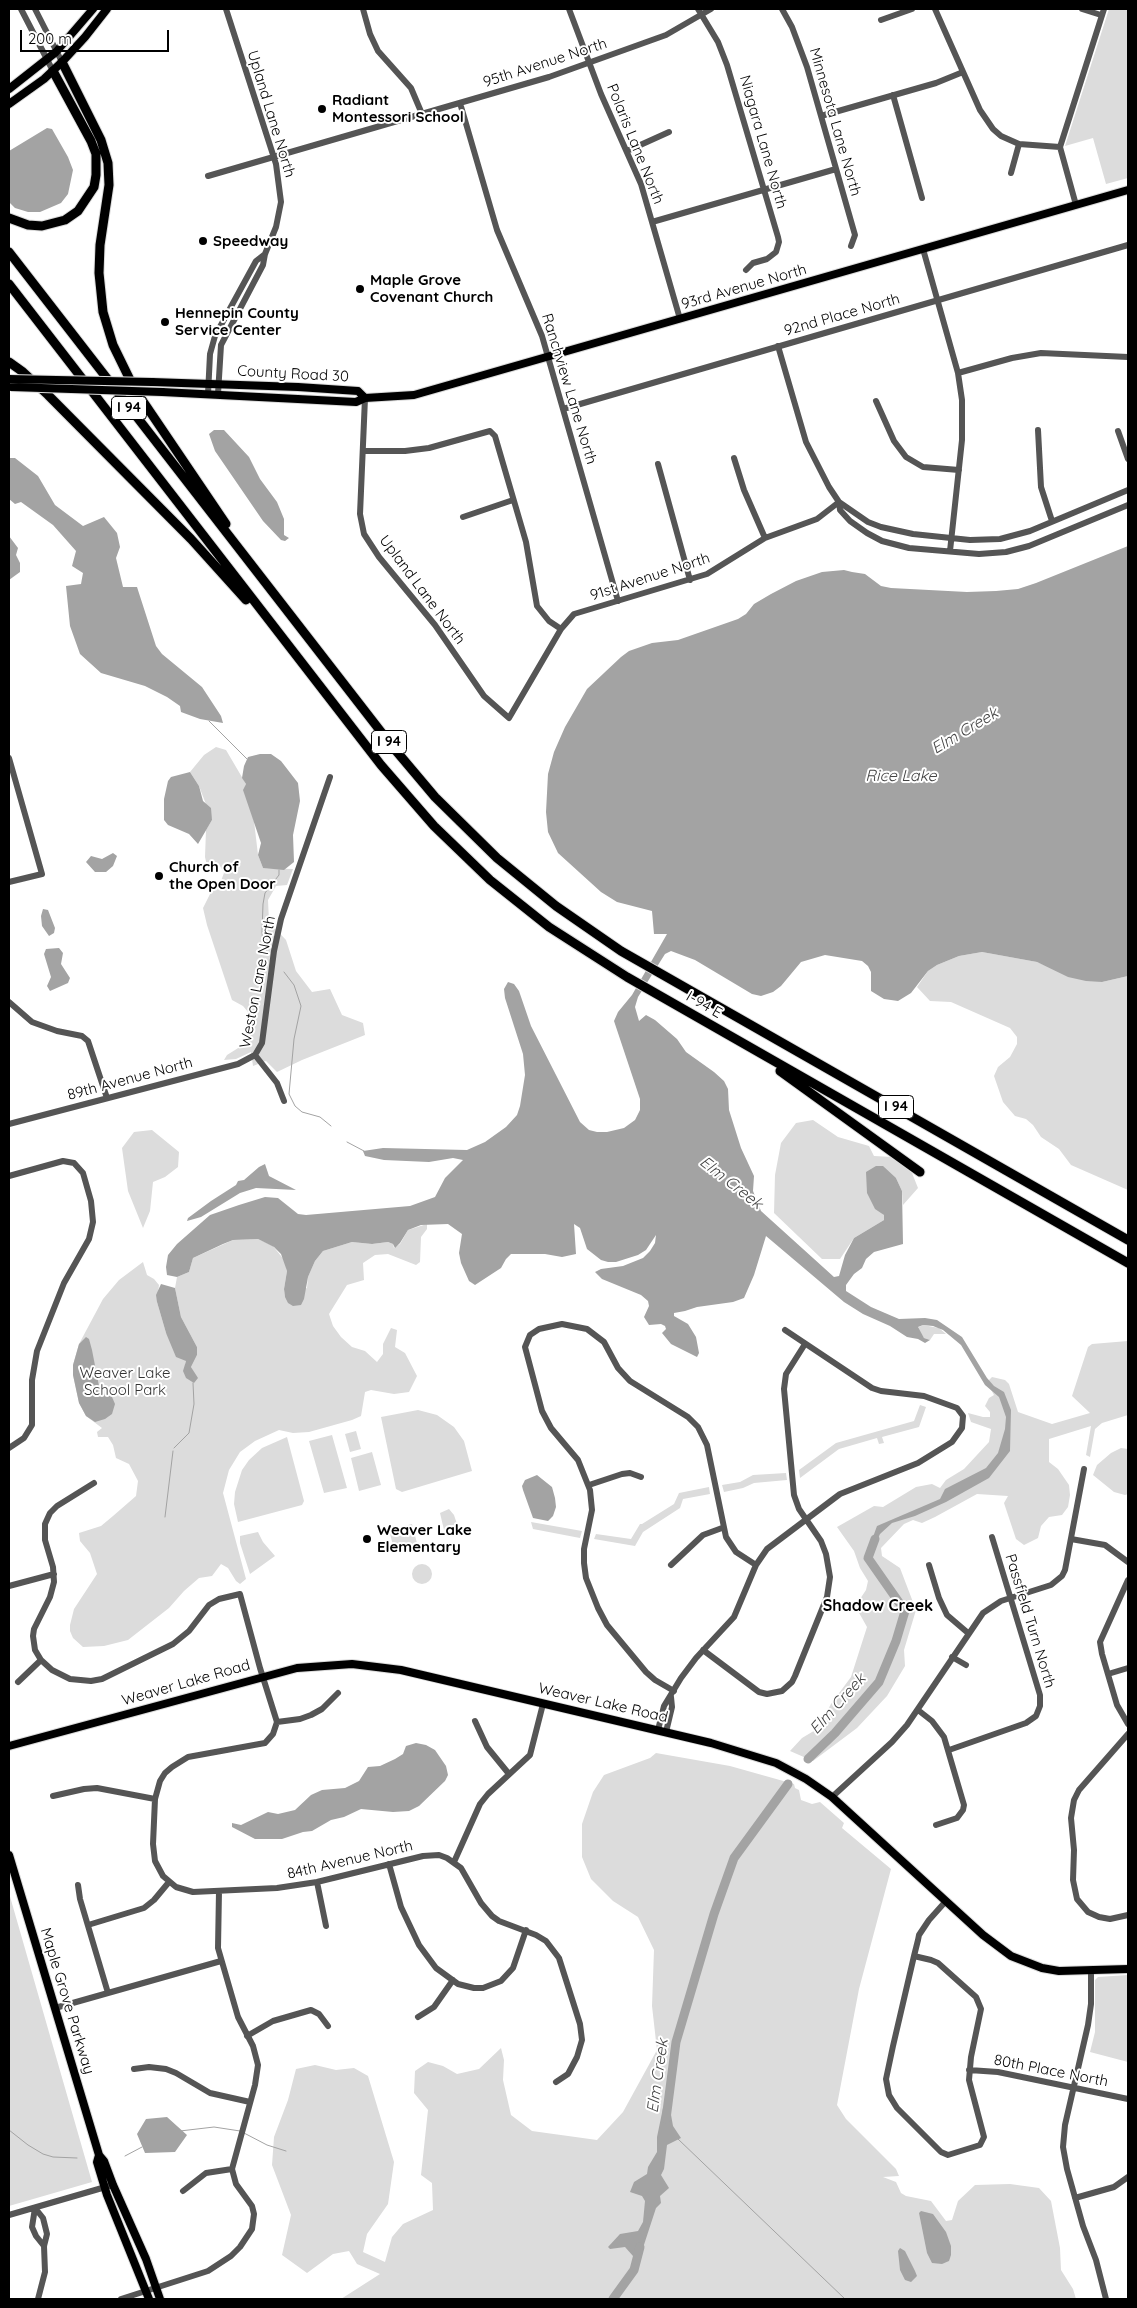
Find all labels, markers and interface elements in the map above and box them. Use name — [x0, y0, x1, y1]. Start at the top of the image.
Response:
scale bar — [22, 20, 171, 52]
text: 200 m — [28, 29, 72, 48]
street label: 95th Avenue North — [481, 35, 609, 91]
street label: Minnesota Lane North — [805, 46, 865, 198]
street label: Upland Lane North — [243, 48, 299, 180]
street label: Niagara Lane North — [735, 73, 791, 211]
street label: Polaris Lane North — [603, 81, 667, 207]
place label: Radiant Montessori School — [332, 91, 464, 126]
marker: Radiant Montessori School — [316, 103, 328, 115]
place label: Speedway — [213, 232, 288, 250]
marker: Speedway — [197, 235, 209, 247]
street label: 93rd Avenue North — [679, 260, 809, 314]
place label: Maple Grove Covenant Church — [370, 271, 493, 306]
marker: Maple Grove Covenant Church — [354, 283, 366, 295]
street label: 92nd Place North — [782, 290, 902, 340]
place label: Hennepin County Service Center — [175, 304, 299, 339]
street label: Ranchview Lane North — [537, 311, 601, 467]
marker: Hennepin County Service Center — [159, 316, 171, 328]
street label: County Road 30 — [237, 362, 349, 386]
road number: I 94 — [112, 396, 146, 419]
street label: Upland Lane North — [375, 532, 469, 648]
street label: 91st Avenue North — [588, 549, 712, 605]
water label: Elm Creek — [928, 704, 1002, 758]
road number: I 94 — [372, 730, 406, 754]
water label: Rice Lake — [865, 766, 937, 786]
place label: Church of the Open Door — [169, 858, 276, 893]
marker: Church of the Open Door — [153, 870, 165, 882]
street label: Weston Lane North — [236, 914, 280, 1050]
street label: I-94 E — [683, 988, 725, 1022]
street label: 89th Avenue North — [65, 1054, 195, 1104]
road number: I 94 — [878, 1096, 914, 1118]
water label: Elm Creek — [696, 1152, 766, 1214]
park label: Weaver Lake School Park — [79, 1364, 171, 1399]
place label: Weaver Lake Elementary — [377, 1521, 472, 1556]
marker: Weaver Lake Elementary — [361, 1533, 373, 1545]
street label: Passfield Turn North — [1001, 1552, 1059, 1690]
district label: Shadow Creek — [823, 1596, 933, 1616]
street label: Weaver Lake Road — [120, 1656, 252, 1710]
water label: Elm Creek — [806, 1670, 870, 1738]
street label: Weaver Lake Road — [536, 1679, 670, 1727]
street label: 84th Avenue North — [285, 1837, 415, 1883]
street label: Maple Grove Parkway — [36, 1925, 98, 2077]
water label: Elm Creek — [643, 2038, 673, 2114]
street label: 80th Place North — [992, 2051, 1110, 2091]

